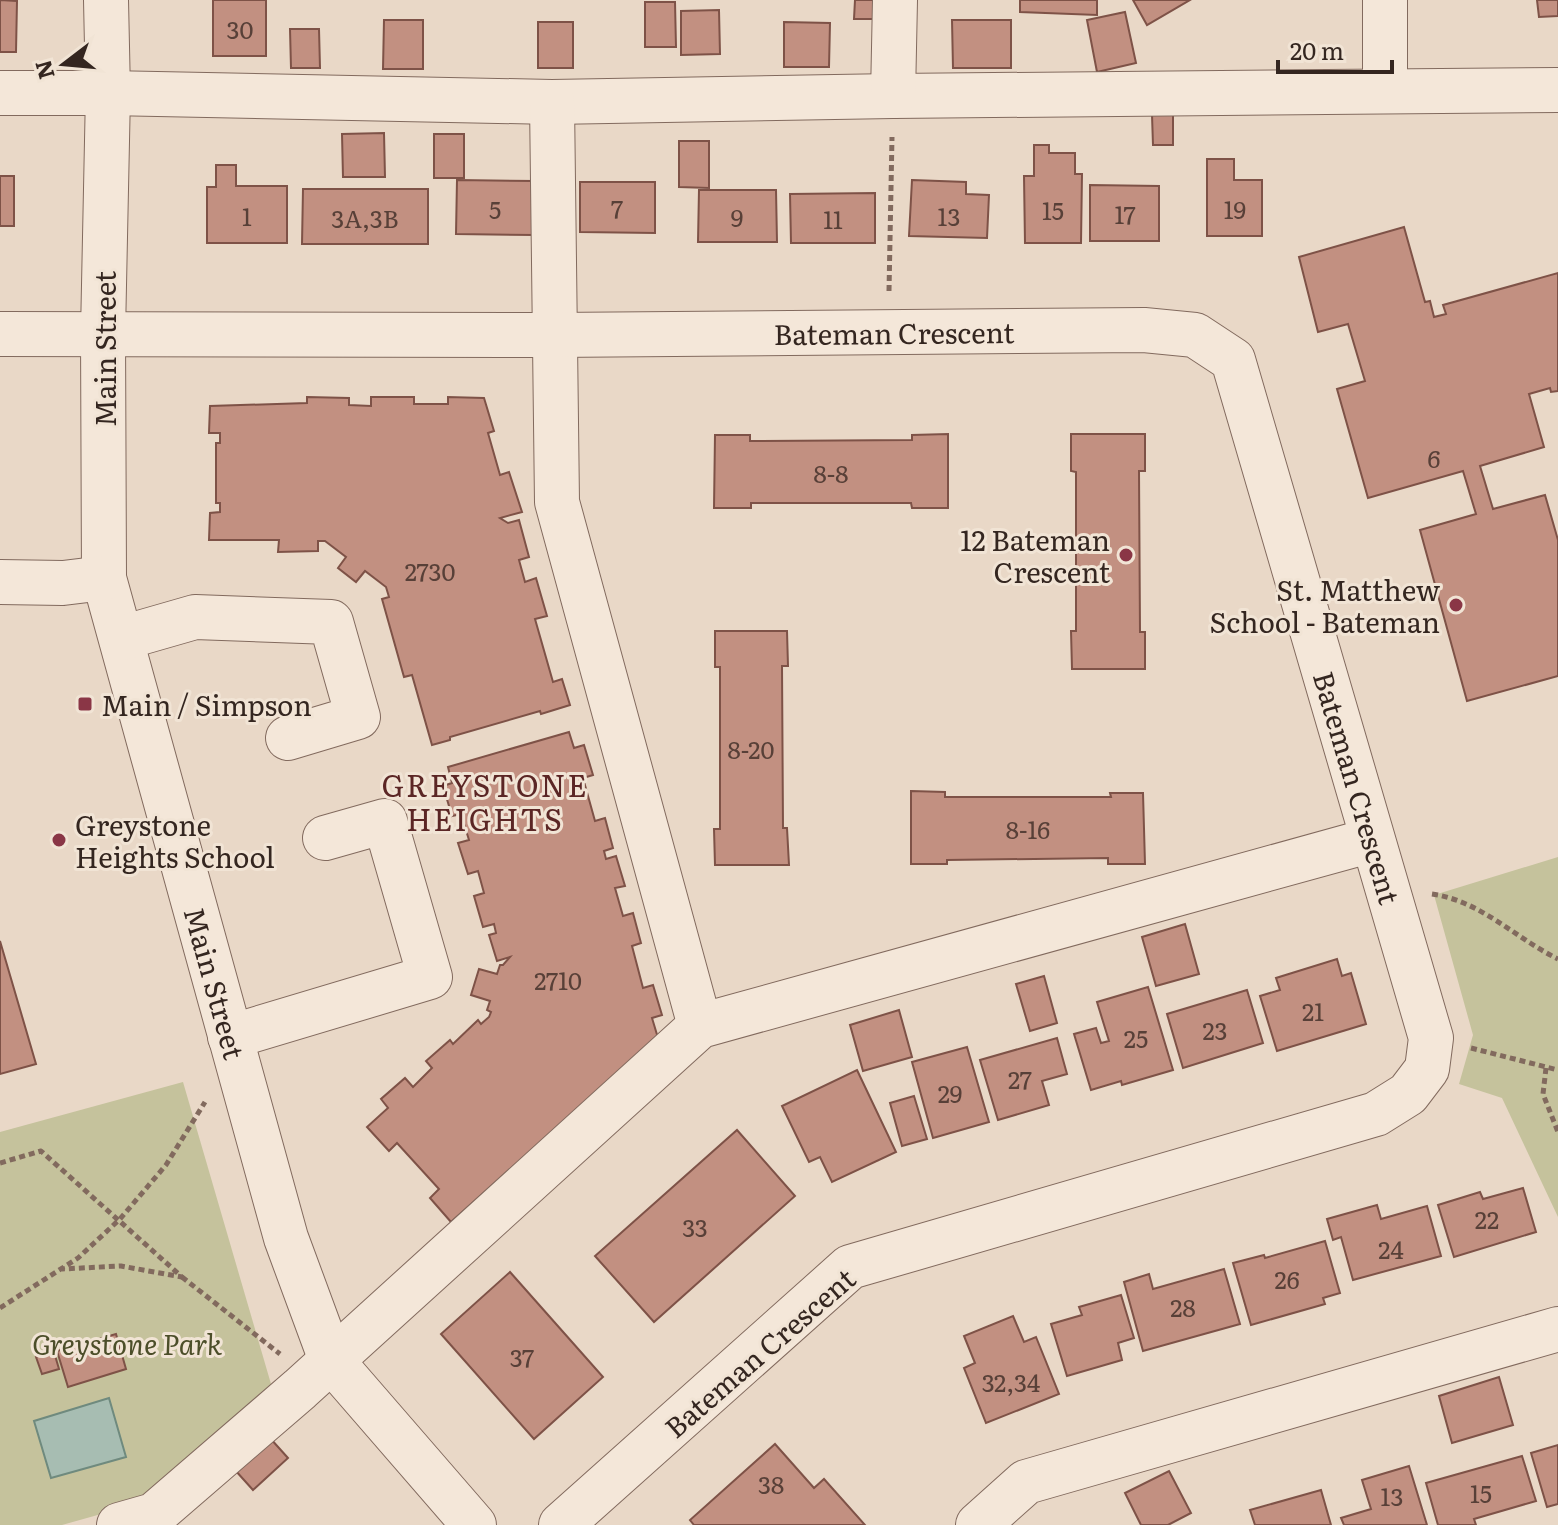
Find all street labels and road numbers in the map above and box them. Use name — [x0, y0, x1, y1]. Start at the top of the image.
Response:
street label: Main Street — [83, 270, 125, 427]
street label: Bateman Crescent — [773, 310, 1015, 354]
street label: Bateman Crescent — [1304, 666, 1412, 910]
street label: Main Street — [175, 902, 257, 1064]
street label: Bateman Crescent — [654, 1257, 864, 1447]

